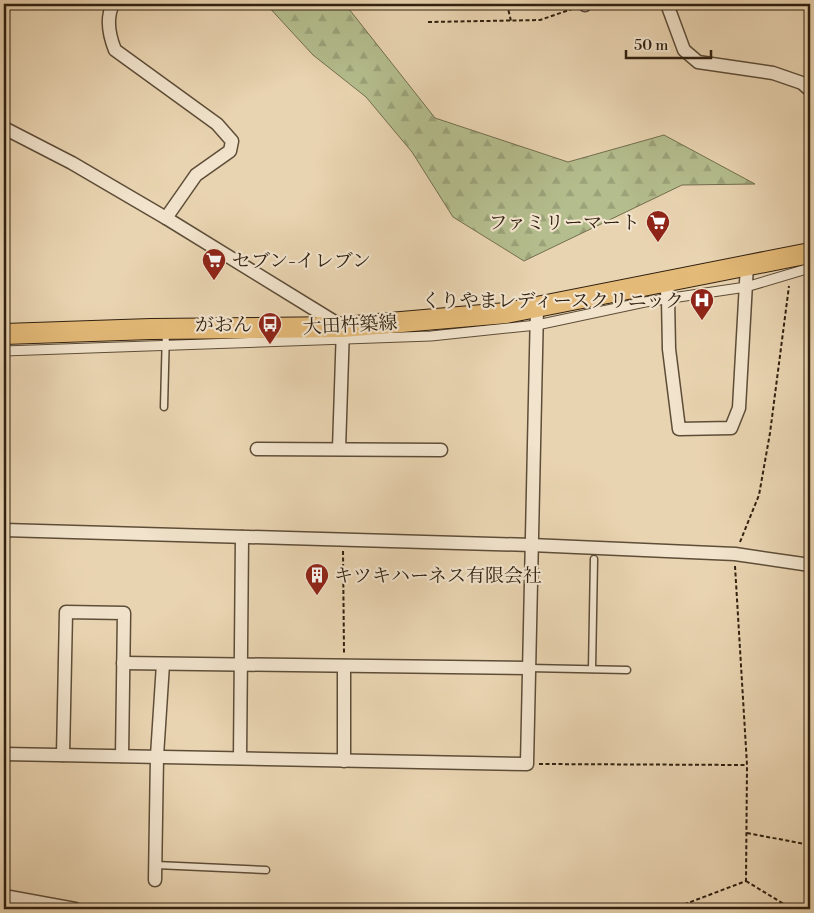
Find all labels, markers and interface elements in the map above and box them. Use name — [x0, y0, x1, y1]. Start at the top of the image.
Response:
scale bar — [626, 28, 712, 60]
text: 50 m — [634, 36, 668, 55]
supermarket icon: ファミリーマート — [645, 209, 671, 243]
place label: ファミリーマート — [488, 211, 640, 235]
supermarket icon: セブン-イレブン — [201, 247, 227, 281]
place label: セブン-イレブン — [232, 249, 371, 273]
hospital icon: くりやまレディースクリニック — [689, 287, 715, 321]
place label: くりやまレディースクリニック — [422, 289, 684, 313]
bus stop icon: がおん — [257, 311, 283, 345]
street label: 大田杵築線 — [302, 311, 398, 339]
place label: がおん — [195, 313, 252, 337]
building icon: キツキハーネス有限会社 — [304, 562, 330, 596]
place label: キツキハーネス有限会社 — [334, 564, 542, 588]

